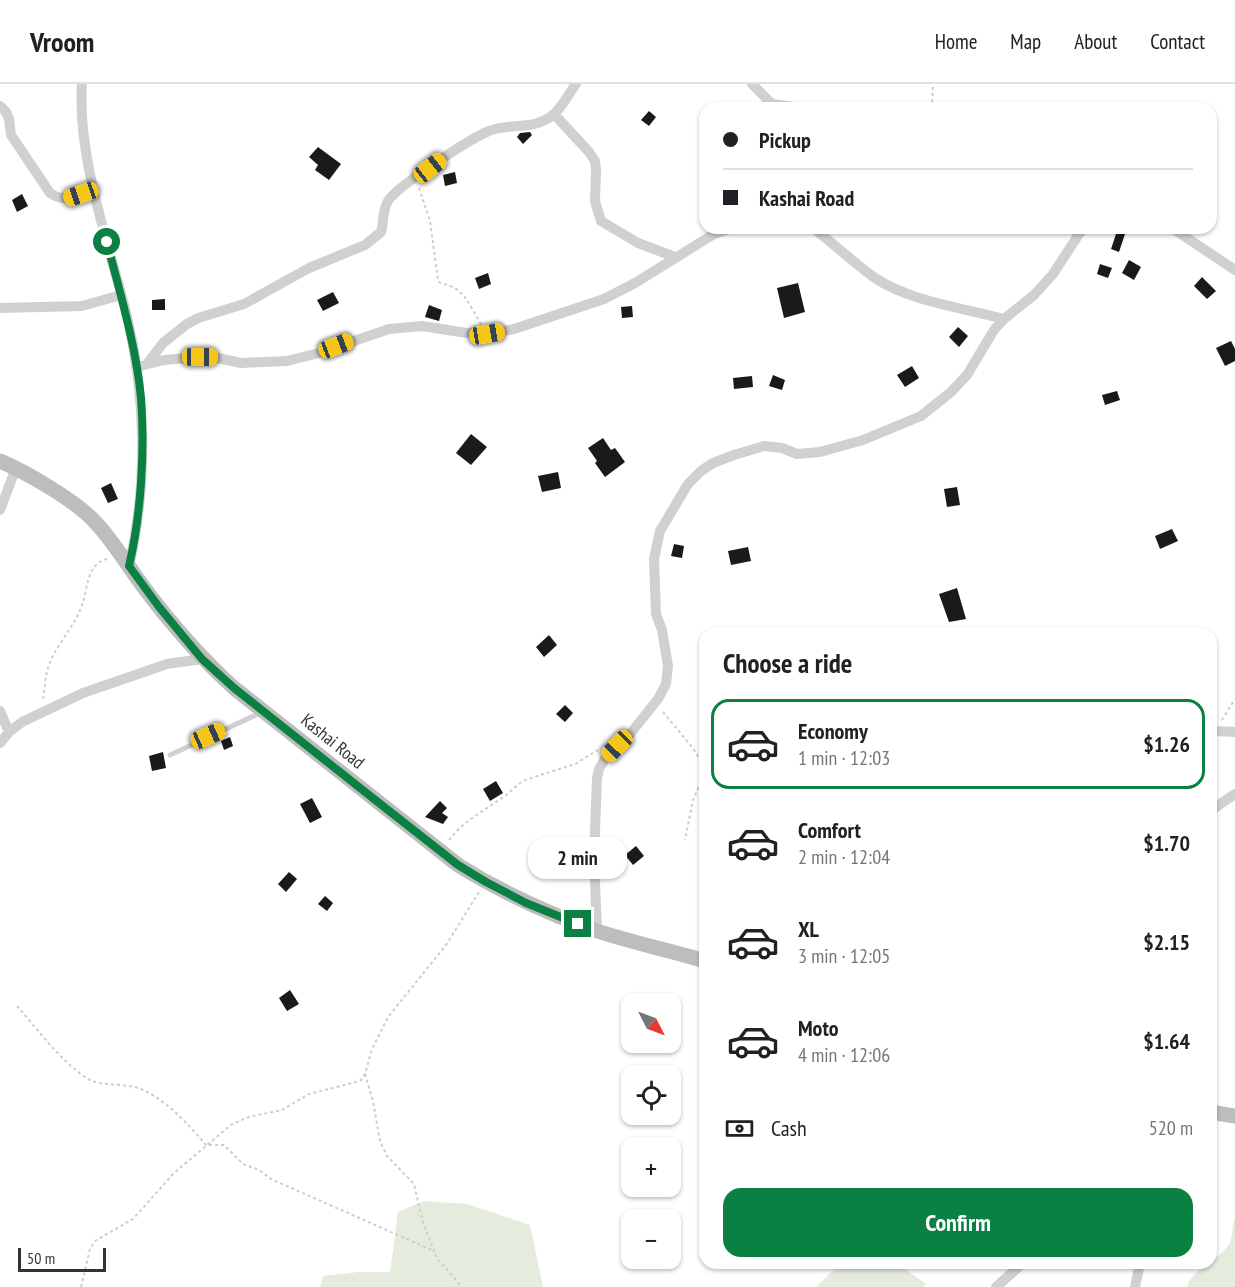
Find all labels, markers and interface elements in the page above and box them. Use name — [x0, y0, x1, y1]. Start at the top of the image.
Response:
text: Vroom — [30, 23, 94, 60]
text: Home — [935, 28, 977, 55]
text: Map — [1010, 28, 1041, 55]
text: About — [1074, 28, 1117, 55]
text: Contact — [1150, 28, 1205, 55]
text: Pickup — [759, 126, 811, 154]
car — [410, 150, 450, 186]
car — [61, 180, 101, 208]
text: Kashai Road — [759, 184, 854, 212]
route start — [93, 228, 120, 255]
car — [468, 322, 506, 346]
car — [316, 331, 356, 361]
car — [182, 348, 218, 366]
text: Choose a ride — [723, 646, 852, 680]
street label: Kashai Road — [296, 708, 370, 774]
icon: car — [726, 717, 780, 771]
text: Economy — [798, 717, 868, 745]
car — [188, 720, 228, 752]
car — [598, 727, 636, 765]
text: $1.26 — [1143, 730, 1190, 758]
text: 1 min · 12:03 — [798, 745, 890, 771]
icon: car — [726, 816, 780, 870]
text: Comfort — [798, 816, 861, 844]
text: $1.70 — [1143, 829, 1190, 857]
callout: 2 min — [528, 837, 628, 879]
text: 2 min · 12:04 — [798, 844, 890, 870]
text: 2 min — [557, 845, 598, 871]
route end — [564, 910, 591, 937]
icon: car — [726, 915, 780, 969]
text: XL — [798, 915, 819, 943]
text: $2.15 — [1143, 928, 1190, 956]
text: 3 min · 12:05 — [798, 943, 890, 969]
north arrow — [621, 993, 681, 1053]
map controls — [621, 993, 681, 1269]
icon: car — [726, 1014, 780, 1068]
text: Moto — [798, 1014, 839, 1042]
text: $1.64 — [1143, 1027, 1190, 1055]
text: 4 min · 12:06 — [798, 1042, 890, 1068]
button: locate — [621, 1065, 681, 1125]
icon: cash — [723, 1112, 756, 1145]
text: Cash — [771, 1114, 807, 1142]
text: 520 m — [1149, 1115, 1193, 1141]
button: + — [621, 1137, 681, 1197]
button: Confirm — [723, 1188, 1193, 1257]
button: − — [621, 1209, 681, 1269]
scale bar — [18, 1245, 106, 1272]
text: 50 m — [27, 1248, 55, 1268]

